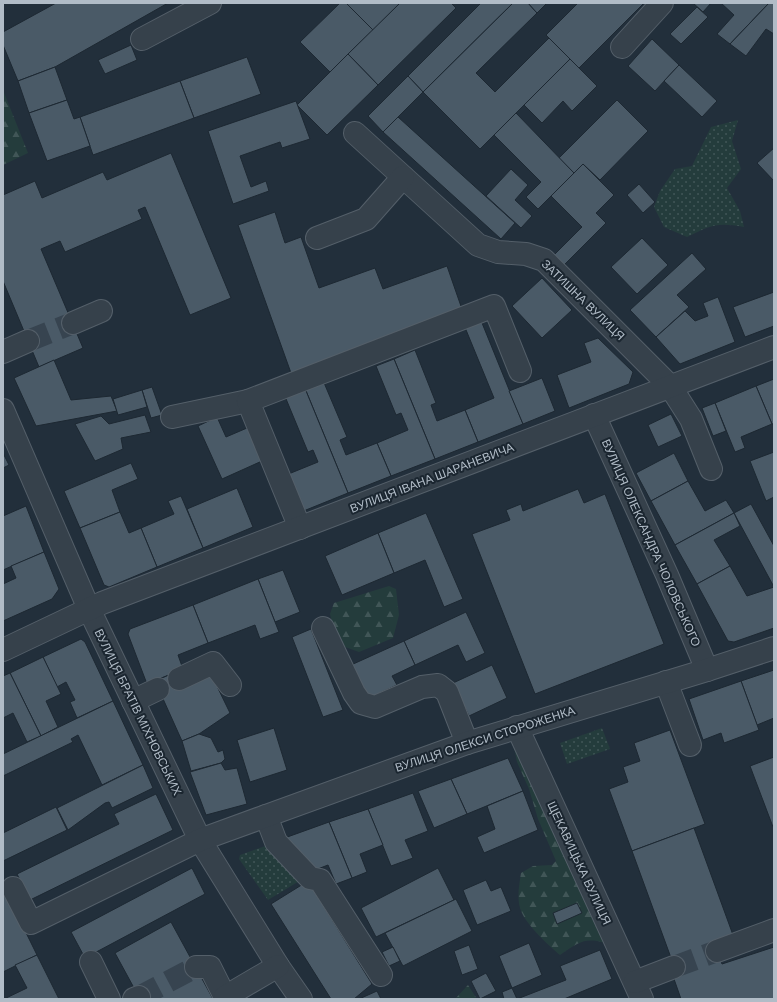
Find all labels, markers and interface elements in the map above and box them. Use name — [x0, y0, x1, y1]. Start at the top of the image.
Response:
street label: ЗАТИШНА ВУЛИЦЯ — [538, 256, 628, 344]
street label: ВУЛИЦЯ ОЛЕКСАНДРА ЧОЛОВСЬКОГО — [598, 437, 704, 649]
street label: ВУЛИЦЯ ІВАНА ШАРАНЕВИЧА — [348, 439, 516, 517]
street label: ВУЛИЦЯ БРАТІВ МІХНОВСЬКИХ — [91, 626, 185, 798]
street label: ВУЛИЦЯ ОЛЕКСИ СТОРОЖЕНКА — [393, 702, 577, 776]
street label: ЩЕКАВИЦЬКА ВУЛИЦЯ — [543, 799, 615, 927]

